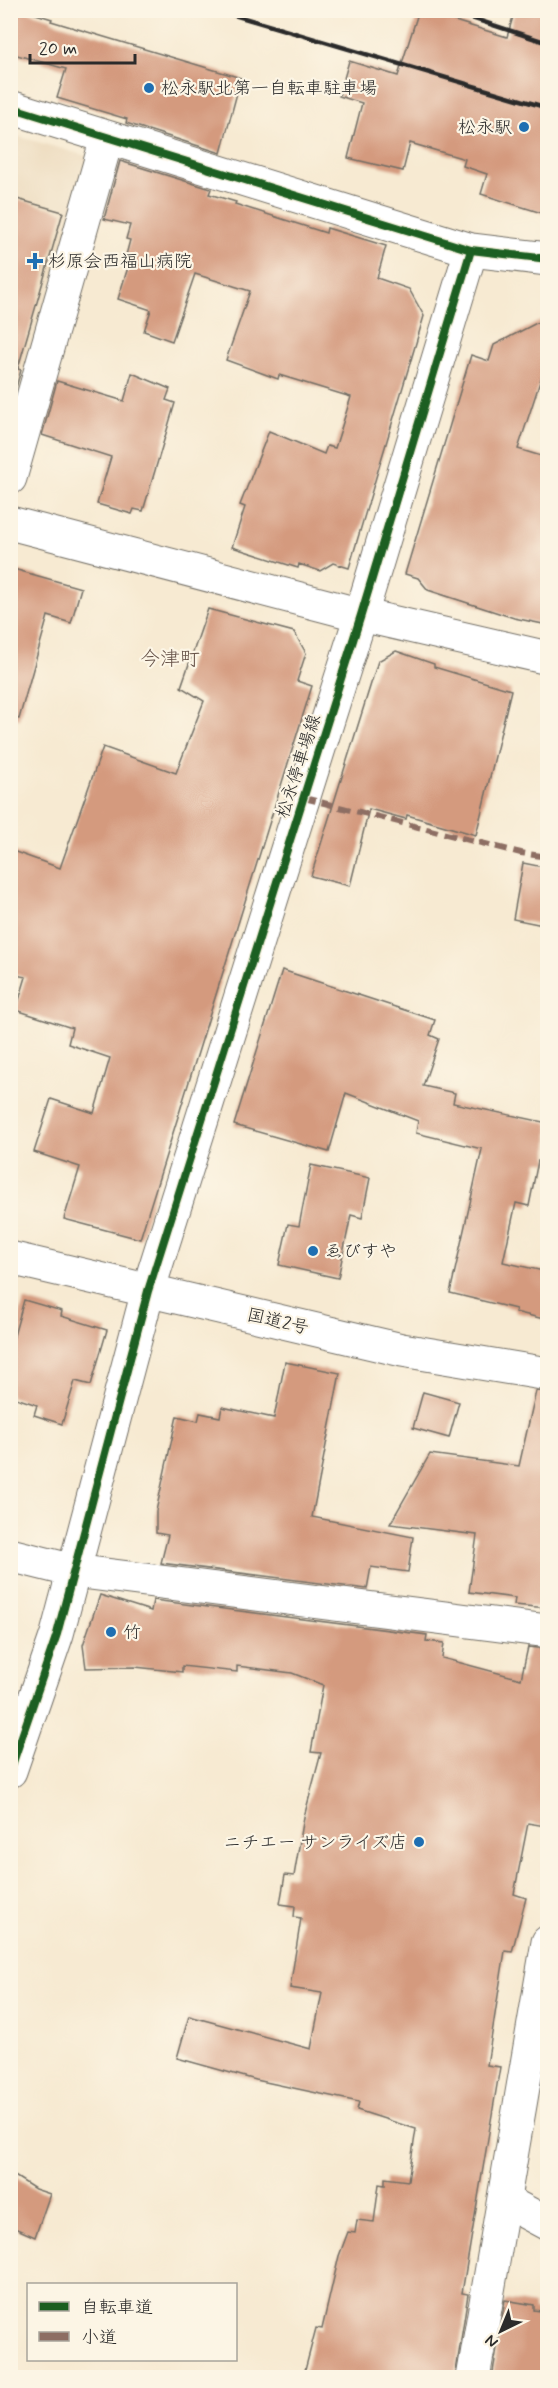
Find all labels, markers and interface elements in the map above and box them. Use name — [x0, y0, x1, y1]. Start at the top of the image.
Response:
scale bar — [30, 27, 135, 65]
text: 20 m — [39, 37, 77, 61]
place label: 松永駅北第一自転車駐車場 — [161, 77, 377, 101]
marker: 松永駅北第一自転車駐車場 — [142, 81, 156, 95]
place label: 松永駅 — [458, 116, 512, 140]
marker: 松永駅 — [517, 120, 531, 134]
place label: 杉原会西福山病院 — [48, 250, 192, 274]
marker: 杉原会西福山病院 — [26, 252, 44, 270]
district label: 今津町 — [140, 646, 200, 673]
street label: 松永停車場線 — [271, 711, 327, 821]
place label: ゑびすや — [325, 1240, 397, 1264]
marker: ゑびすや — [306, 1244, 320, 1258]
street label: 国道2号 — [244, 1303, 311, 1341]
place label: 竹 — [123, 1621, 141, 1645]
marker: 竹 — [104, 1625, 118, 1639]
place label: ニチエー サンライズ店 — [224, 1831, 407, 1855]
marker: ニチエー サンライズ店 — [412, 1835, 426, 1849]
legend — [27, 2283, 237, 2361]
text: 自転車道 — [81, 2296, 153, 2320]
north arrow — [471, 2301, 531, 2361]
text: 小道 — [81, 2326, 117, 2350]
text: N — [481, 2330, 503, 2352]

